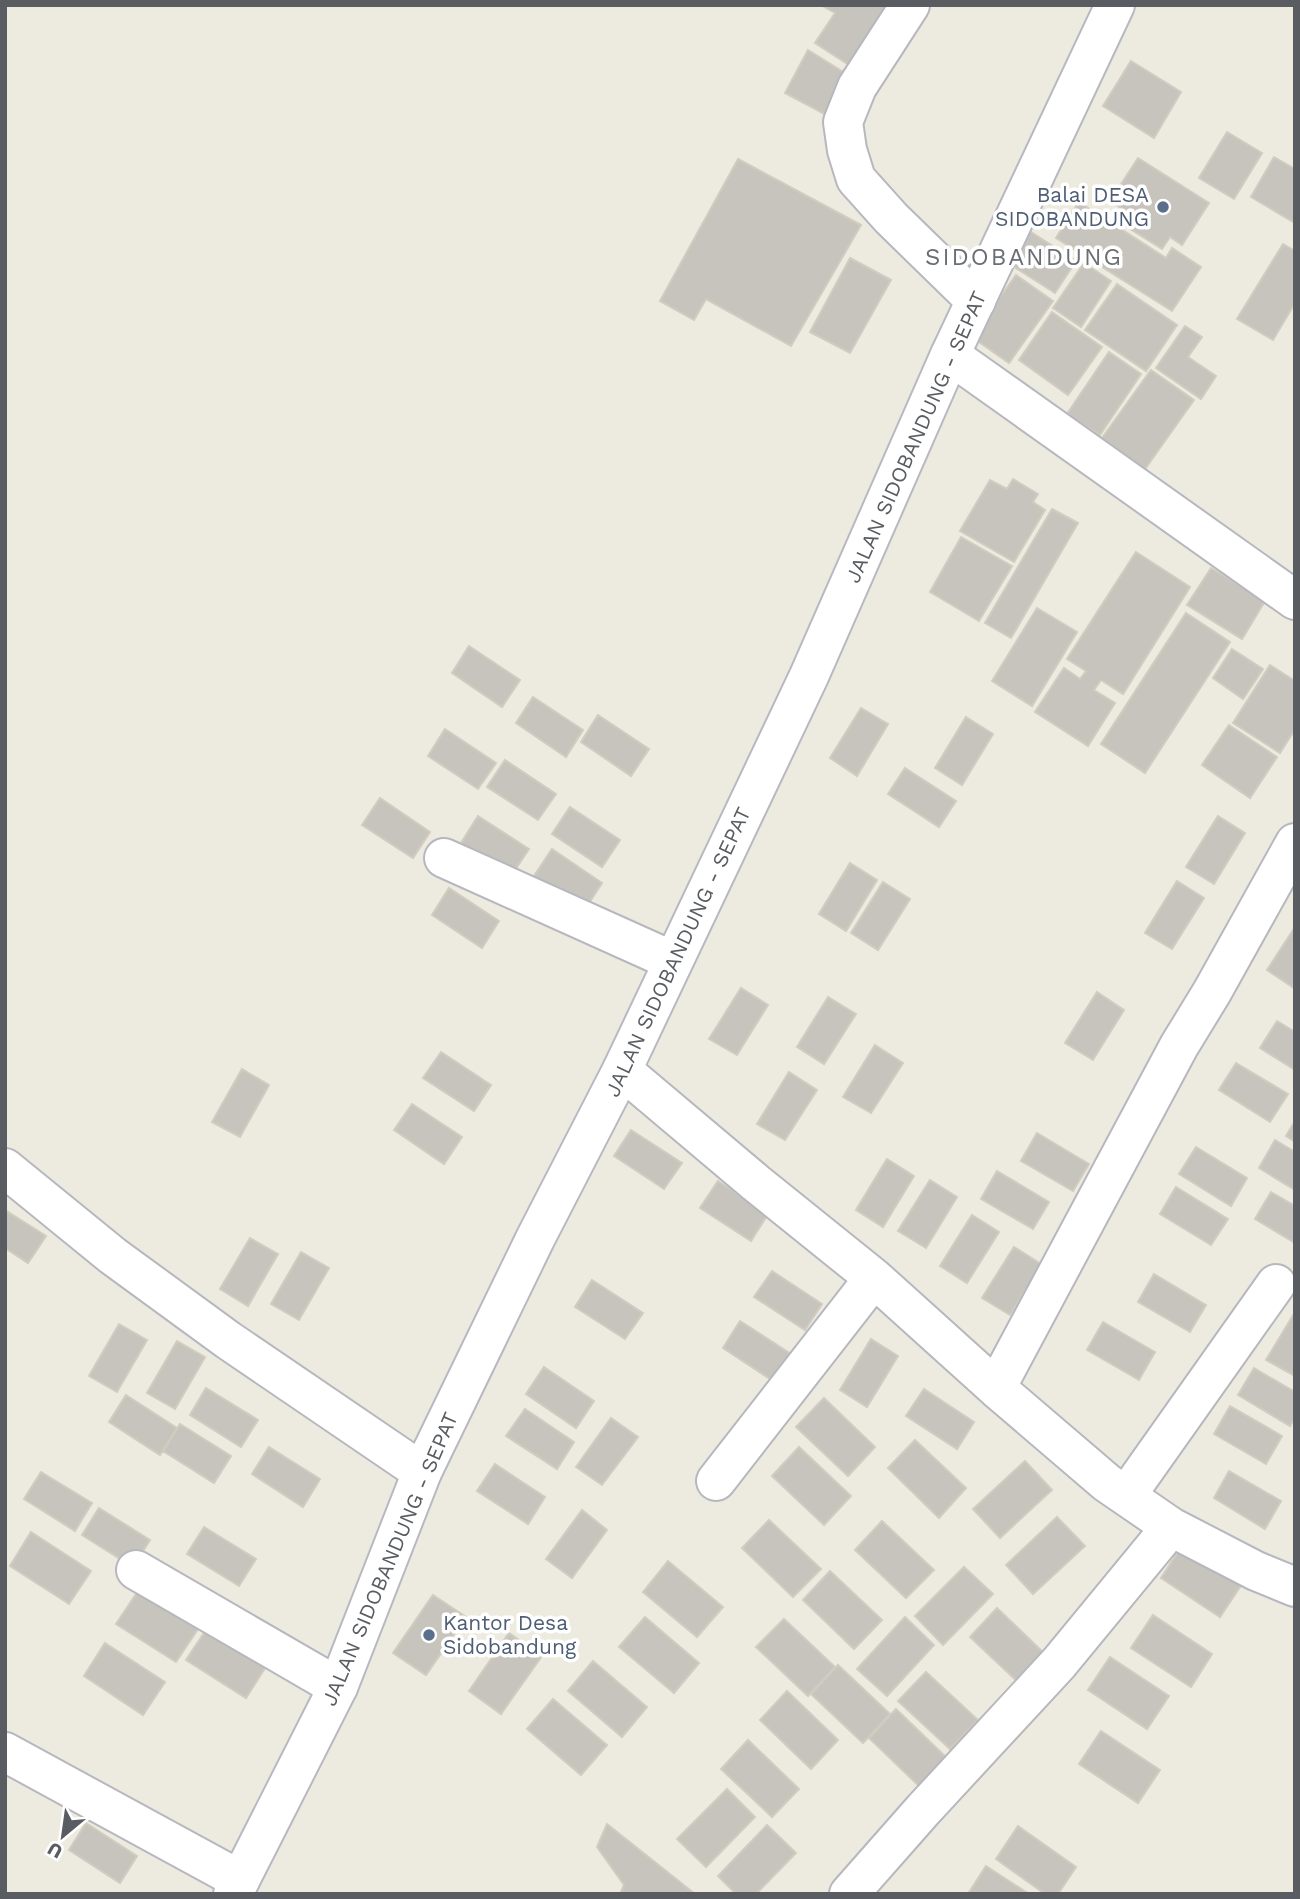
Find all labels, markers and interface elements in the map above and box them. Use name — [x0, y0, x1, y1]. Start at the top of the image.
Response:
place label: Balai DESA SIDOBANDUNG — [995, 182, 1149, 231]
marker: Balai DESA SIDOBANDUNG — [1155, 199, 1171, 215]
district label: SIDOBANDUNG — [925, 243, 1123, 271]
street label: JALAN SIDOBANDUNG - SEPAT — [840, 287, 991, 586]
street label: JALAN SIDOBANDUNG - SEPAT — [599, 803, 756, 1101]
street label: JALAN SIDOBANDUNG - SEPAT — [316, 1408, 463, 1709]
place label: Kantor Desa Sidobandung — [443, 1610, 577, 1659]
marker: Kantor Desa Sidobandung — [421, 1627, 437, 1643]
north arrow — [28, 1801, 98, 1871]
text: U — [44, 1837, 66, 1864]

